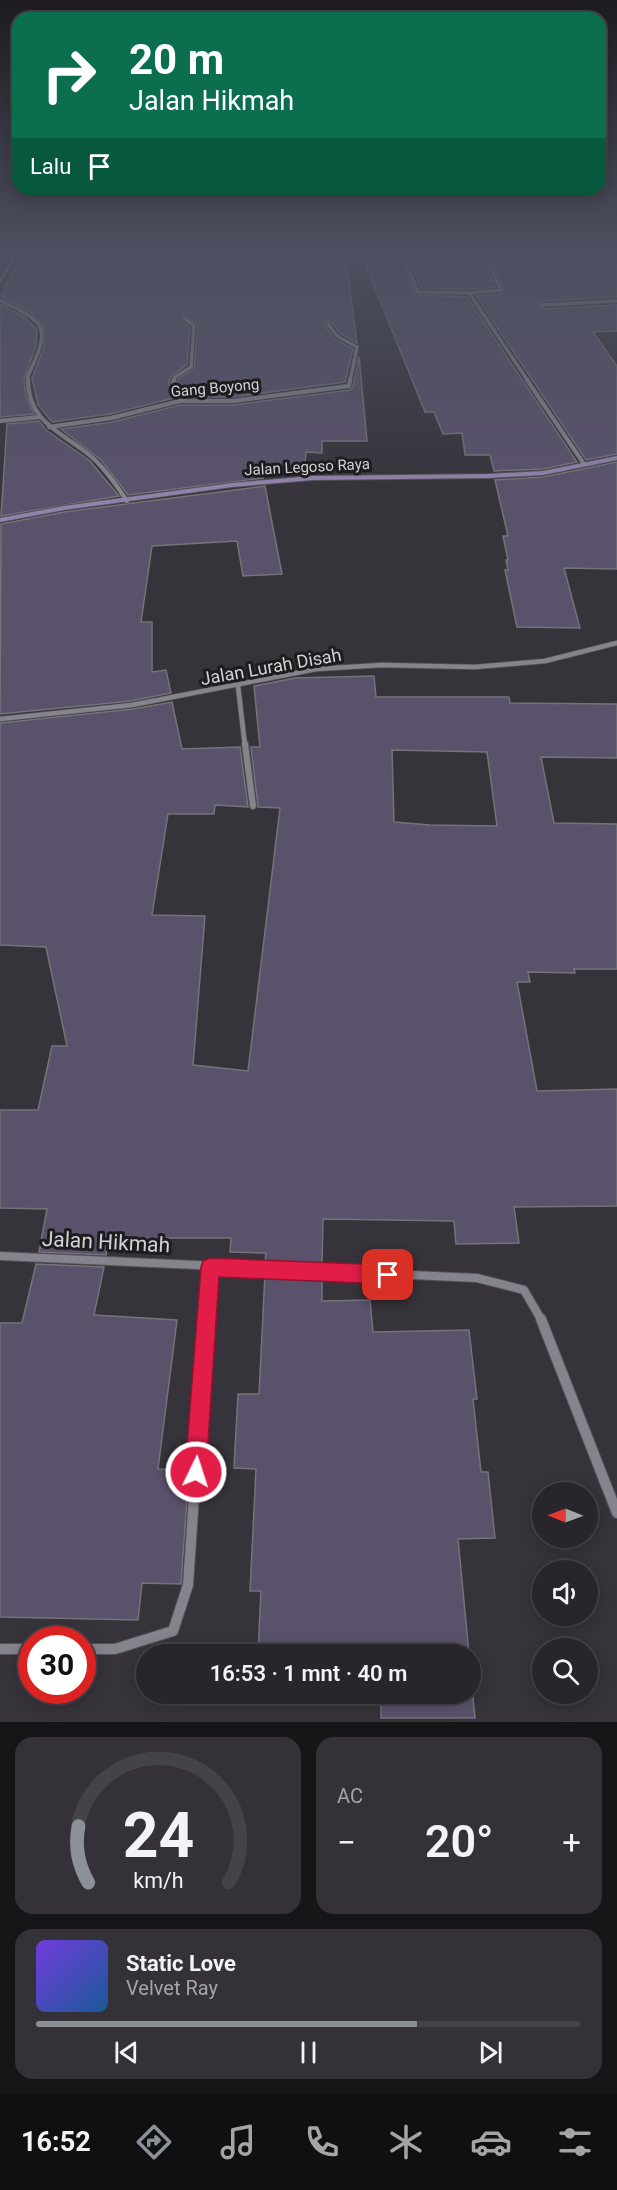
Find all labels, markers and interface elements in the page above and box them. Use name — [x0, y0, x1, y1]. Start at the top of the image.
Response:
text: 20 m — [129, 35, 224, 84]
icon: right — [30, 36, 108, 114]
text: Jalan Hikmah — [129, 85, 294, 117]
icon: arrive — [83, 150, 116, 183]
text: Lalu — [30, 154, 71, 179]
street label: Gang Boyong — [170, 375, 260, 401]
street label: Jalan Legoso Raya — [244, 455, 370, 479]
street label: Jalan Lurah Disah — [199, 644, 343, 689]
street label: Jalan Hikmah — [41, 1227, 171, 1257]
pin — [362, 1249, 413, 1300]
icon: arrive — [371, 1258, 404, 1291]
position arrow — [164, 1440, 228, 1504]
north arrow — [532, 1482, 598, 1548]
map controls — [532, 1482, 598, 1704]
button: sound — [532, 1560, 598, 1626]
speed limit sign: 30 — [18, 1626, 96, 1704]
button: search — [532, 1638, 598, 1704]
text: 16:53 · 1 mnt · 40 m — [210, 1661, 407, 1686]
text: AC — [337, 1784, 363, 1808]
text: 24 — [122, 1799, 194, 1872]
text: 20° — [425, 1815, 493, 1868]
text: − — [337, 1823, 356, 1862]
text: + — [562, 1823, 581, 1862]
text: km/h — [133, 1868, 183, 1893]
text: Static Love — [126, 1951, 236, 1976]
text: Velvet Ray — [126, 1976, 218, 2000]
icon: previous — [110, 2036, 143, 2069]
icon: pause — [292, 2036, 325, 2069]
icon: next — [474, 2036, 507, 2069]
icon: directions — [133, 2121, 175, 2163]
icon: music — [217, 2121, 259, 2163]
icon: phone — [301, 2121, 343, 2163]
icon: climate — [385, 2121, 427, 2163]
icon: car — [470, 2121, 512, 2163]
icon: filters — [554, 2121, 596, 2163]
text: 16:52 — [21, 2126, 91, 2158]

